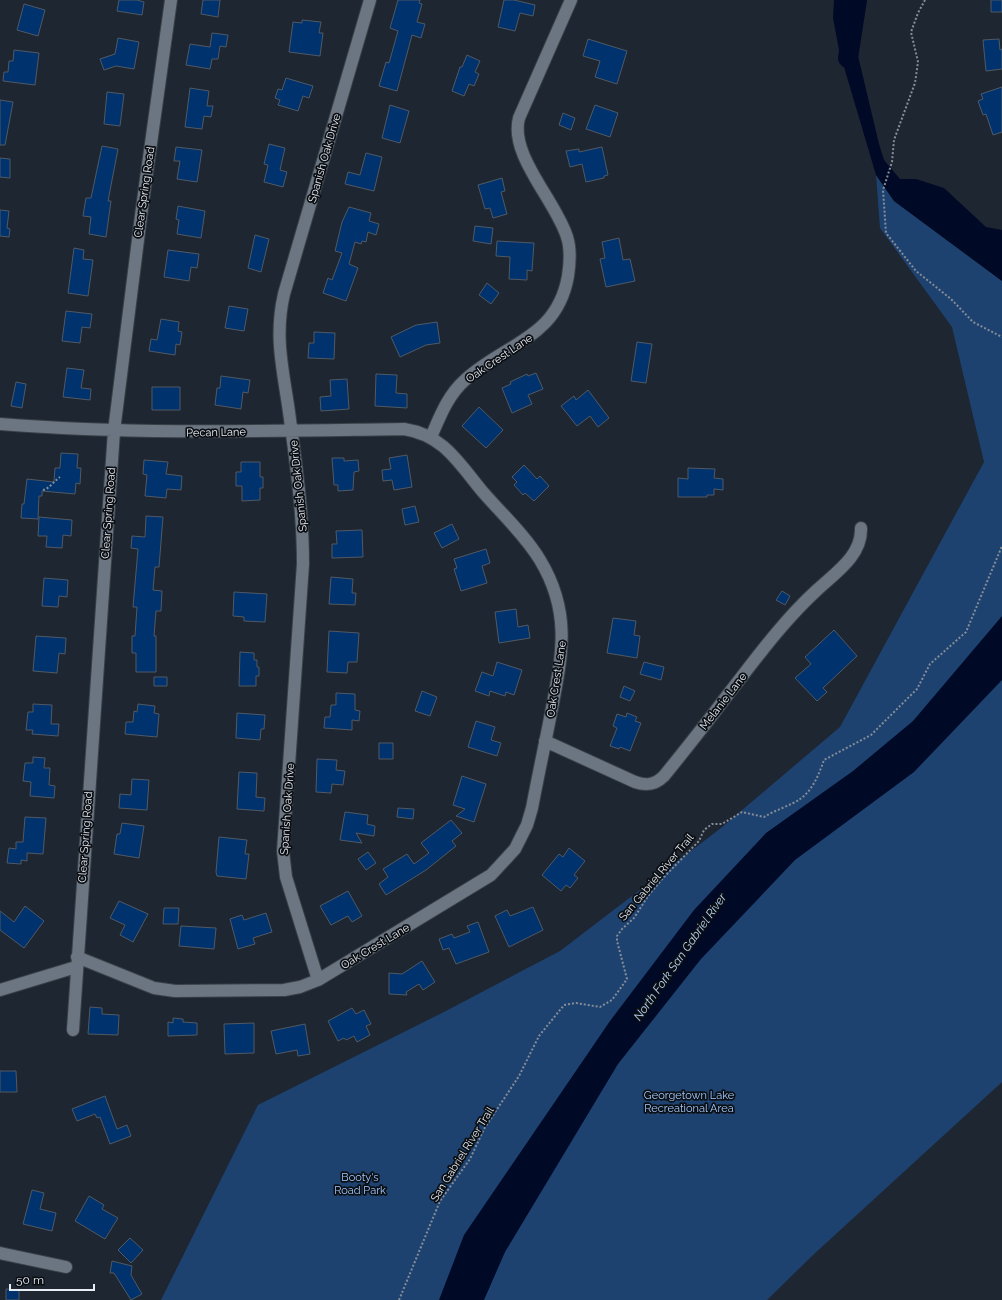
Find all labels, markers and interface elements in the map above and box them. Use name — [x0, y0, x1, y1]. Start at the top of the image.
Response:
street label: Spanish Oak Drive — [306, 112, 344, 204]
street label: Clear Spring Road — [132, 146, 157, 238]
street label: Oak Crest Lane — [463, 331, 536, 386]
street label: Pecan Lane — [186, 425, 247, 440]
street label: Spanish Oak Drive — [287, 439, 310, 532]
street label: Clear Spring Road — [99, 467, 118, 559]
street label: Oak Crest Lane — [544, 639, 569, 718]
street label: Melanie Lane — [697, 670, 750, 732]
street label: Spanish Oak Drive — [278, 762, 297, 855]
street label: Clear Spring Road — [76, 791, 95, 883]
street label: San Gabriel River Trail — [616, 831, 697, 923]
water label: North Fork San Gabriel River — [631, 890, 730, 1023]
street label: Oak Crest Lane — [339, 921, 412, 972]
park label: Georgetown Lake Recreational Area — [644, 1089, 735, 1115]
street label: San Gabriel River Trail — [428, 1104, 497, 1204]
park label: Booty's Road Park — [334, 1171, 386, 1197]
scale bar — [10, 1266, 94, 1292]
text: 50 m — [16, 1273, 44, 1287]

